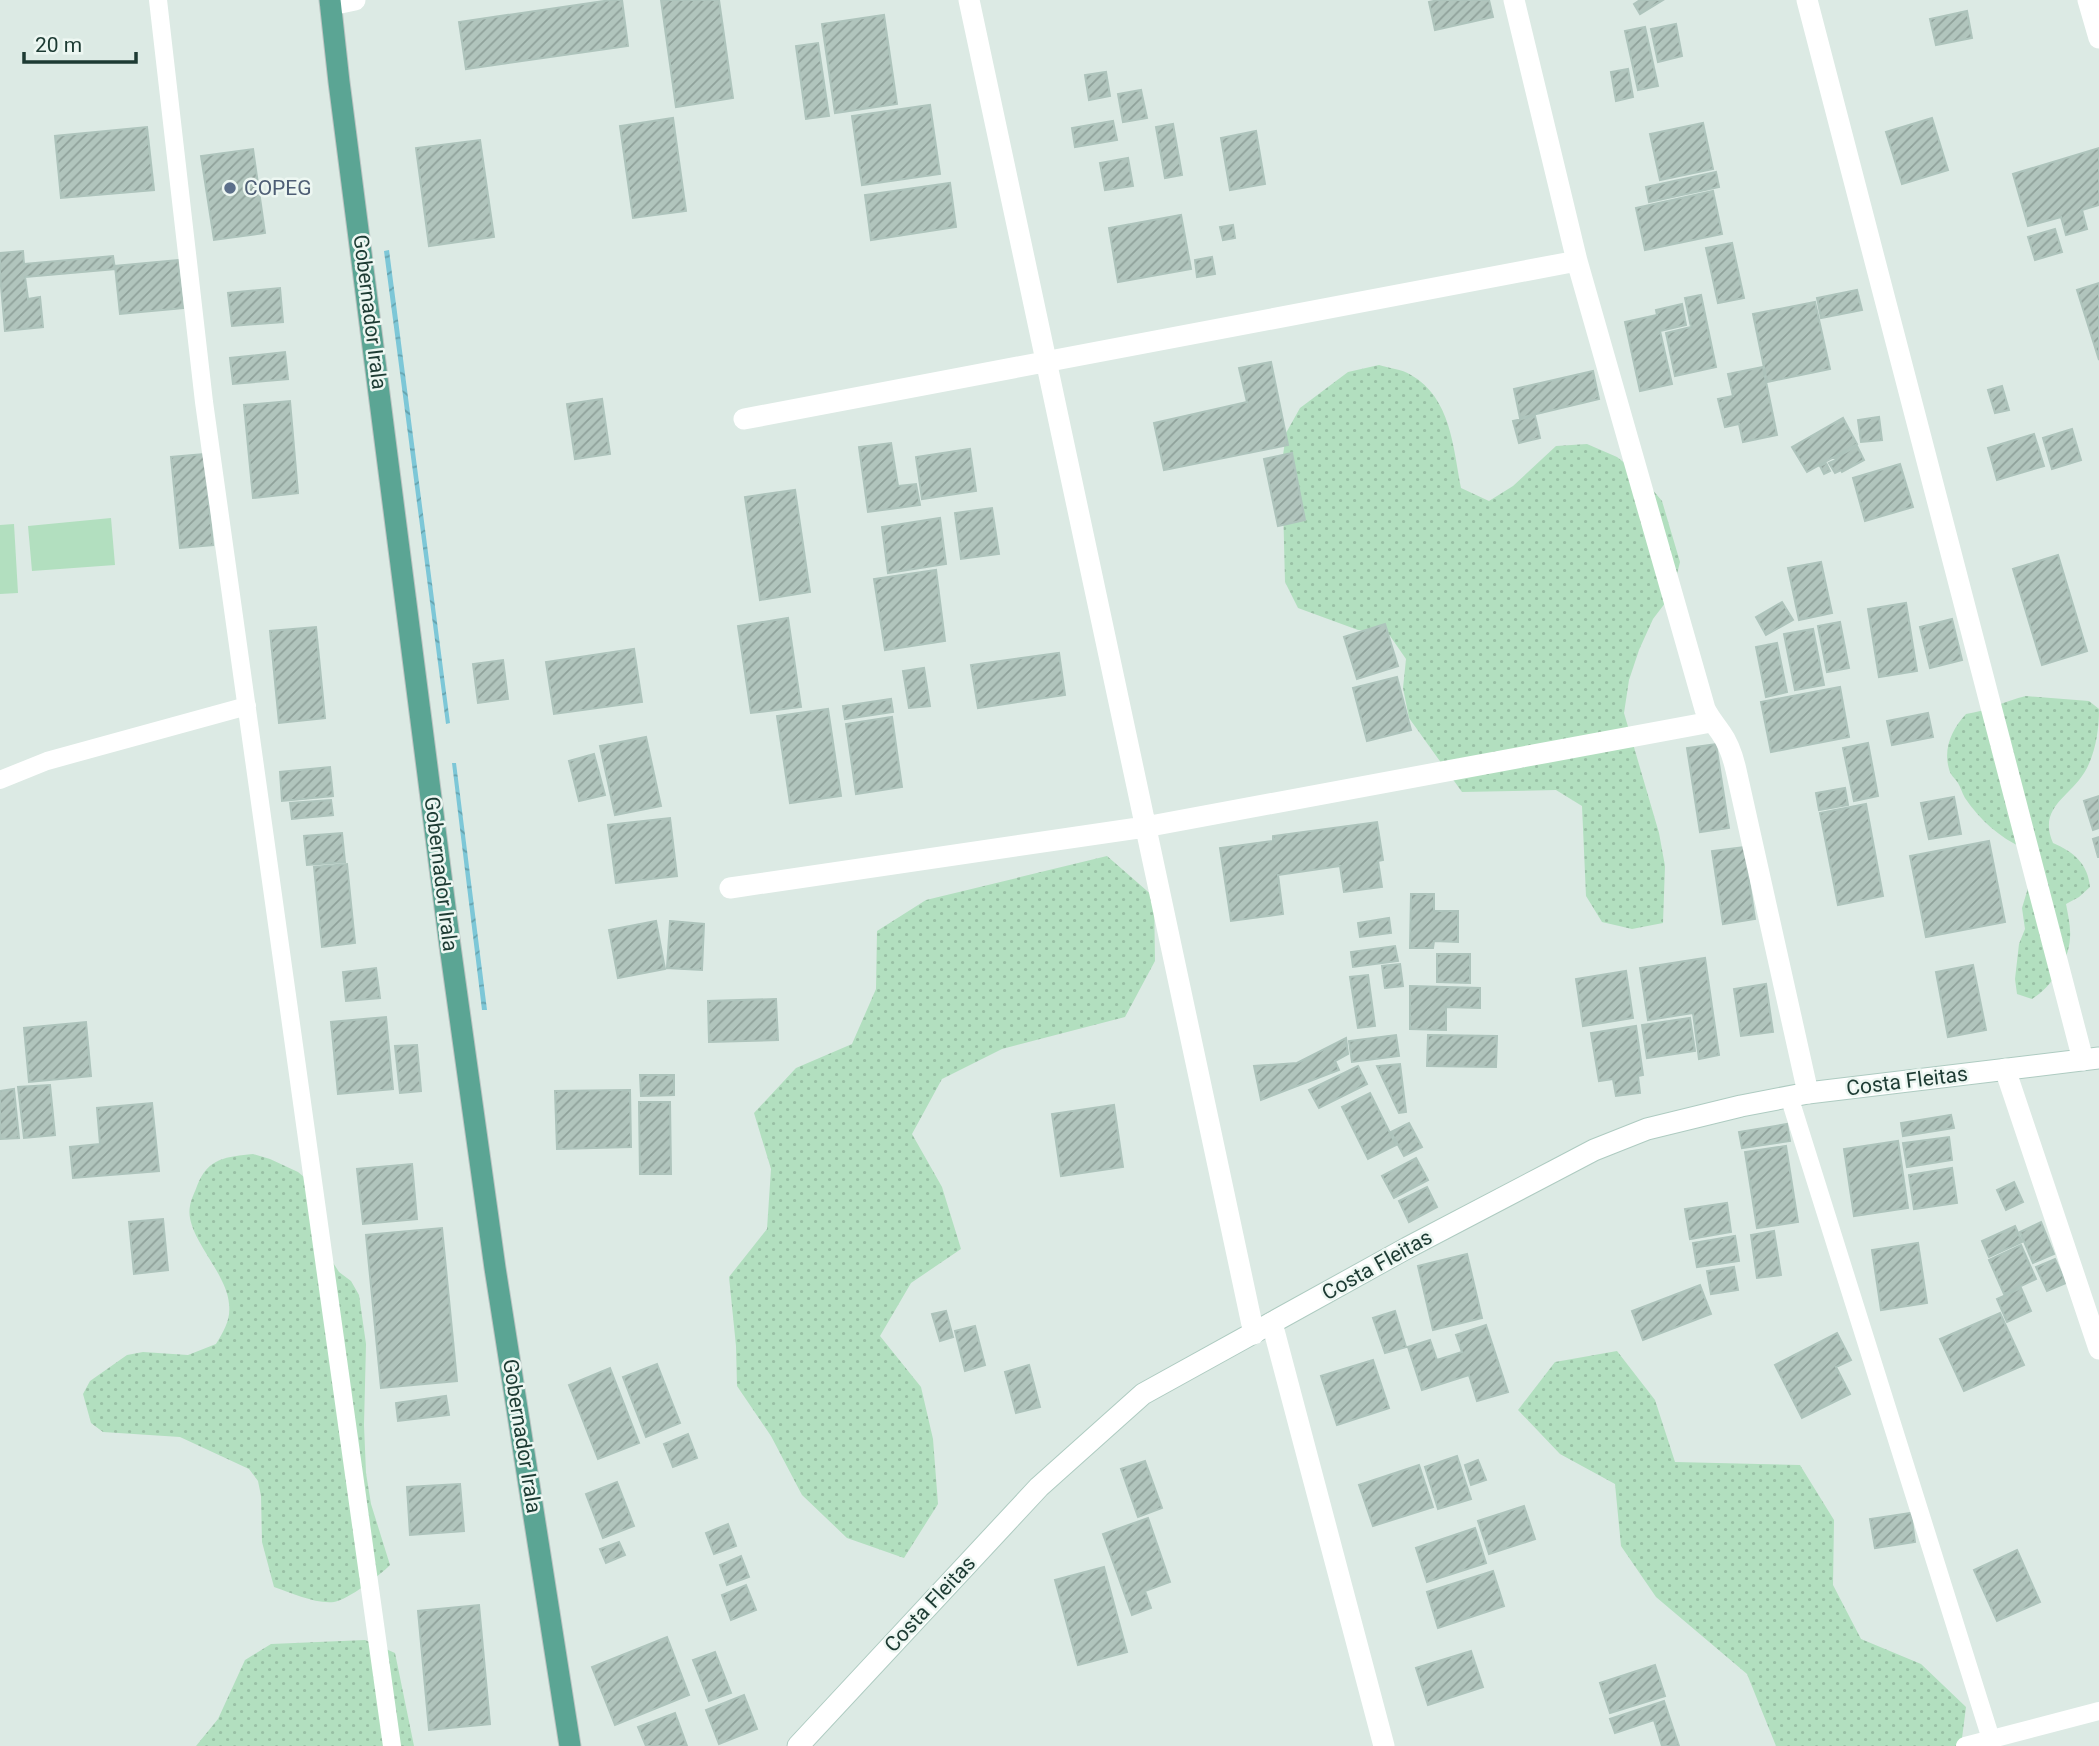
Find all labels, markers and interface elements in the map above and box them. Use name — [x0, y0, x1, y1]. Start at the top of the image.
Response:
scale bar — [24, 21, 136, 65]
text: 20 m — [35, 33, 82, 57]
place label: COPEG — [244, 176, 312, 200]
marker: COPEG — [222, 180, 238, 196]
street label: Gobernador Irala — [349, 233, 391, 391]
street label: Gobernador Irala — [420, 795, 462, 953]
street label: Costa Fleitas — [1845, 1062, 1969, 1100]
street label: Costa Fleitas — [1318, 1225, 1436, 1305]
street label: Gobernador Irala — [498, 1357, 546, 1515]
street label: Costa Fleitas — [880, 1551, 980, 1657]

